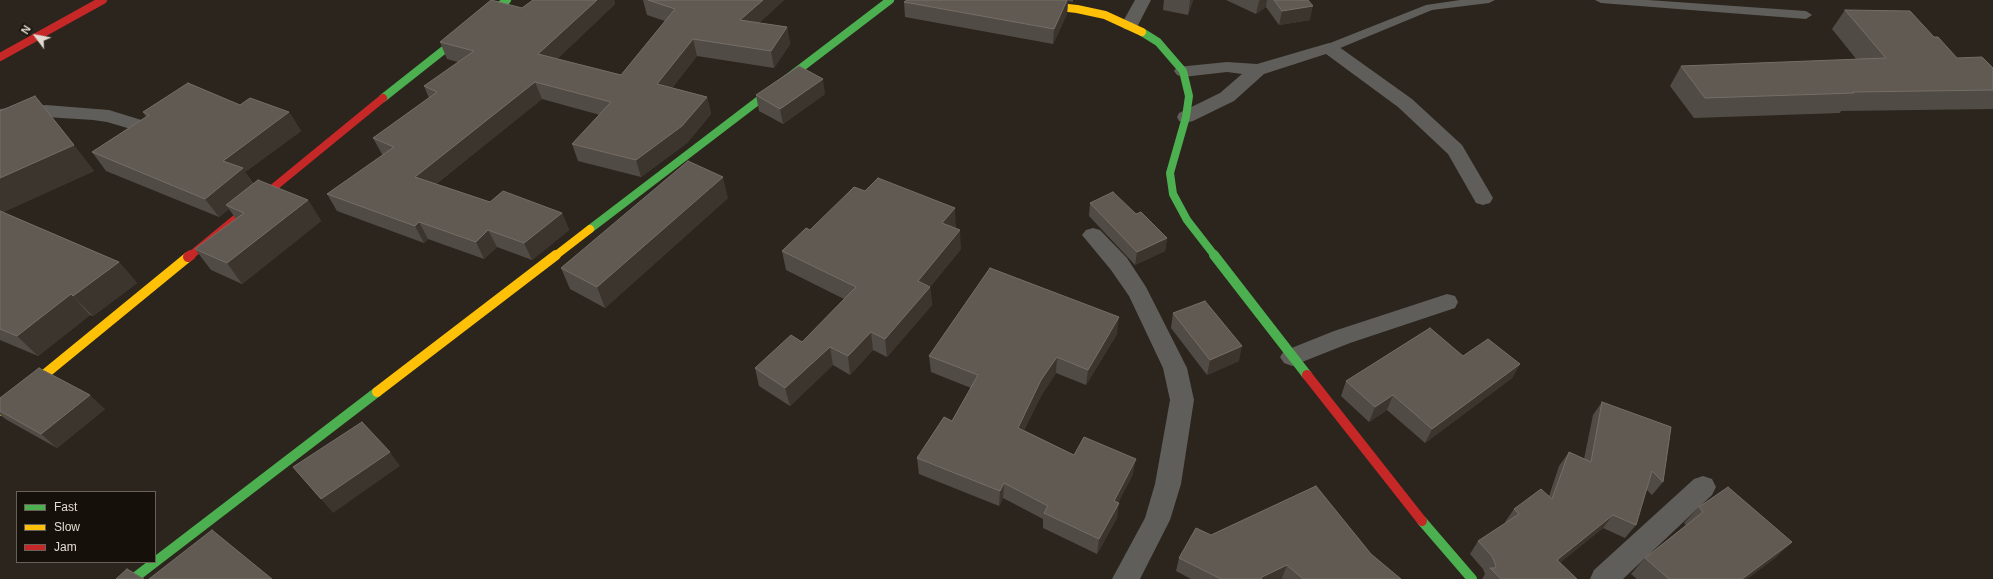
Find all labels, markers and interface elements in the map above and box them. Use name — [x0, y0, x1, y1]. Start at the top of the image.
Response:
north arrow — [16, 16, 56, 56]
text: N — [19, 23, 33, 36]
legend — [16, 491, 156, 563]
text: Fast — [54, 500, 77, 514]
text: Slow — [54, 520, 80, 534]
text: Jam — [54, 540, 77, 554]

